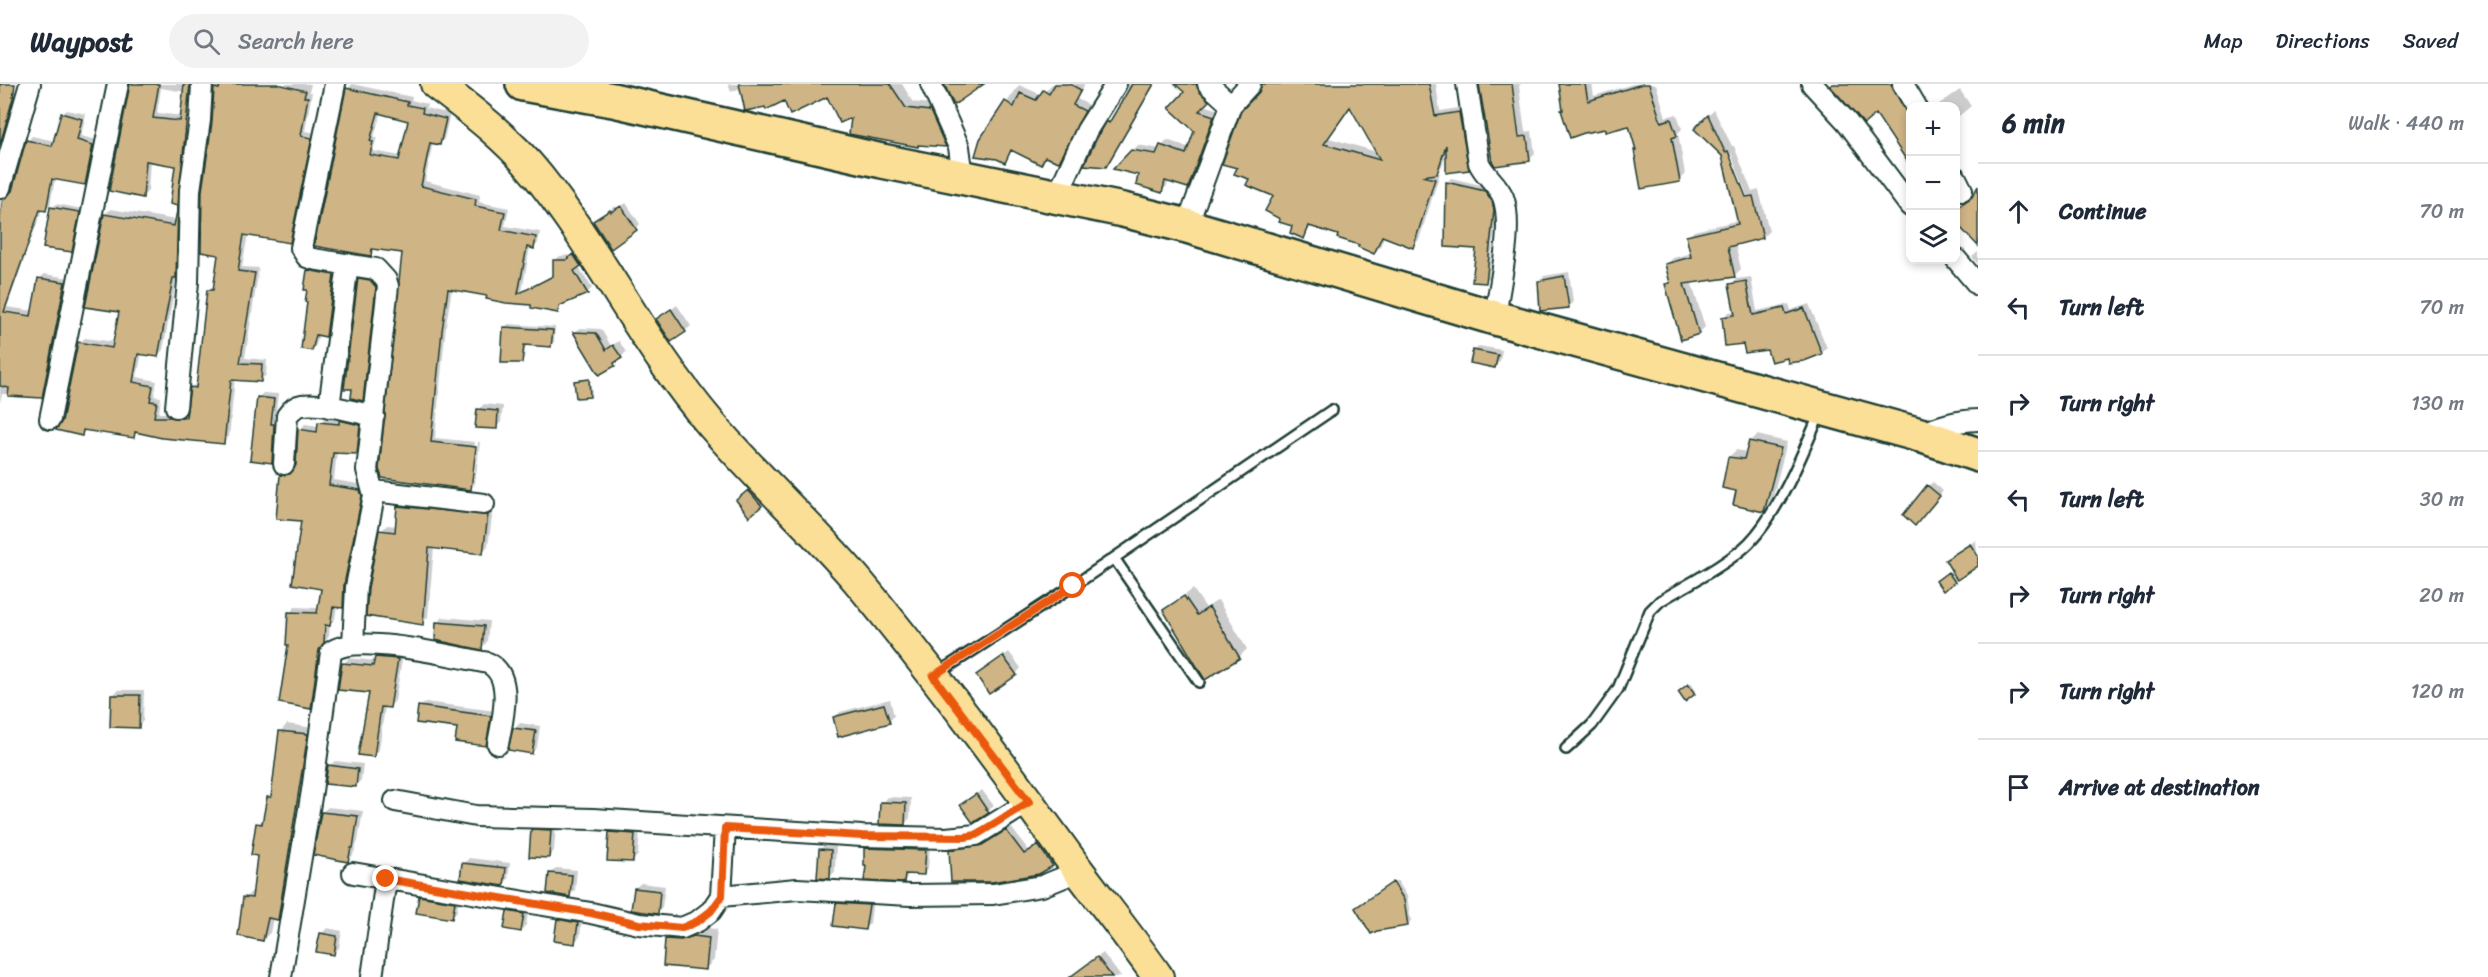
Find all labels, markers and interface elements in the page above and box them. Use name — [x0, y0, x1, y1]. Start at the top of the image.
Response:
search box — [169, 14, 589, 68]
text: Waypost — [30, 17, 133, 66]
text: Search here — [238, 22, 354, 61]
text: Map — [2204, 22, 2242, 60]
text: Directions — [2275, 22, 2370, 60]
text: Saved — [2403, 22, 2458, 60]
icon: search — [190, 25, 223, 58]
text: 6 min — [2002, 100, 2065, 146]
map controls — [1906, 102, 1960, 264]
button: + — [1906, 102, 1960, 156]
text: Walk · 440 m — [2348, 106, 2464, 141]
button: − — [1906, 156, 1960, 210]
text: Continue — [2059, 192, 2147, 231]
text: 70 m — [2419, 194, 2464, 229]
icon: ahead — [2002, 195, 2035, 228]
button: layers — [1906, 210, 1960, 264]
text: Turn left — [2059, 288, 2144, 327]
text: 70 m — [2419, 290, 2464, 325]
icon: left — [2002, 291, 2035, 324]
text: Turn right — [2059, 384, 2154, 423]
text: 130 m — [2411, 386, 2464, 421]
icon: right — [2002, 387, 2035, 420]
text: Turn left — [2059, 480, 2144, 519]
text: 30 m — [2420, 482, 2464, 517]
icon: left — [2002, 483, 2035, 516]
route start — [1059, 572, 1085, 598]
text: Turn right — [2059, 576, 2154, 615]
text: 20 m — [2419, 578, 2464, 613]
icon: right — [2002, 579, 2035, 612]
text: Turn right — [2059, 672, 2154, 711]
text: 120 m — [2411, 674, 2464, 709]
icon: right — [2002, 675, 2035, 708]
text: Arrive at destination — [2059, 768, 2260, 807]
icon: arrive — [2002, 771, 2035, 804]
route end — [372, 865, 398, 891]

